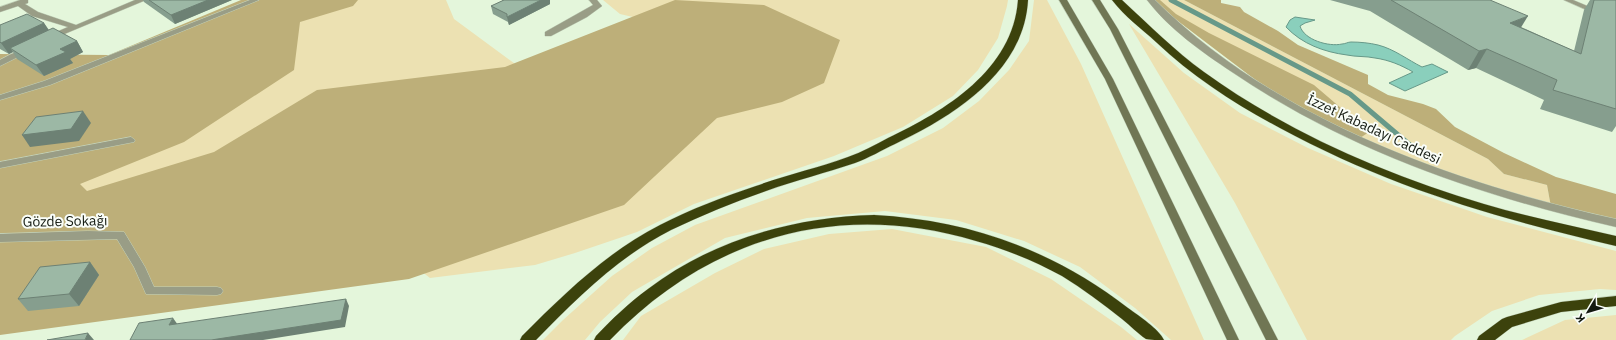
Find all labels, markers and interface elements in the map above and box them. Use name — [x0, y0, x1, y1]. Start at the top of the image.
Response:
street label: İzzet Kabadayı Caddesi — [1304, 90, 1444, 168]
street label: Gözde Sokağı — [23, 211, 107, 231]
north arrow — [1568, 292, 1608, 332]
text: K — [1572, 311, 1588, 325]

